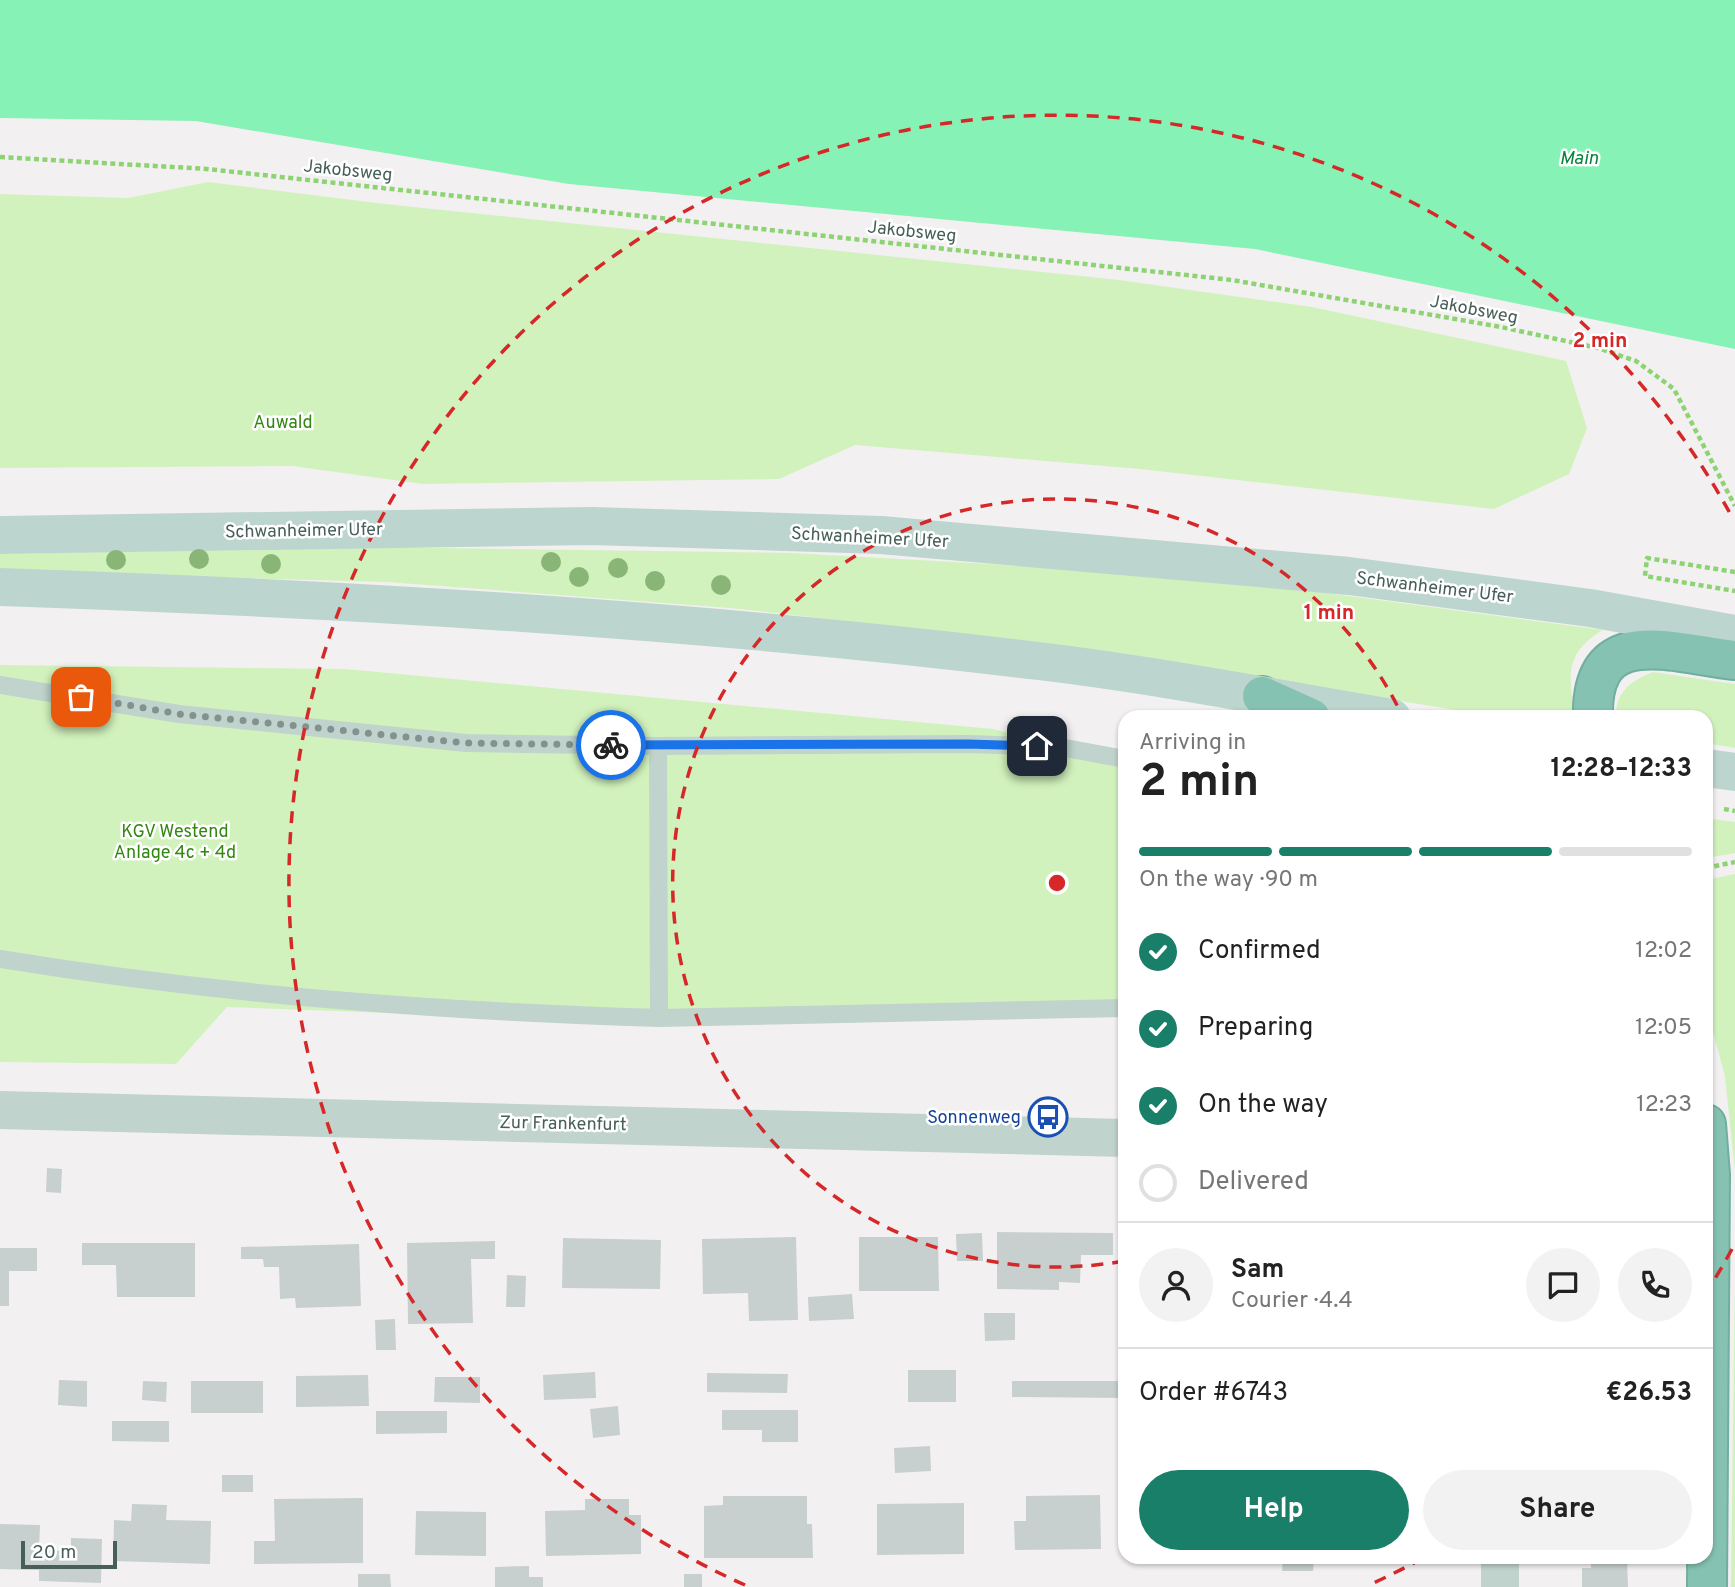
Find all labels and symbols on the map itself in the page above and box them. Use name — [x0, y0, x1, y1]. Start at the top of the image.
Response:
water label: Main — [1560, 147, 1599, 171]
street label: Jakobsweg — [302, 155, 393, 188]
street label: Jakobsweg — [866, 216, 957, 249]
street label: Jakobsweg — [1428, 291, 1520, 330]
text: 2 min — [1573, 328, 1627, 355]
park label: Auwald — [253, 412, 313, 435]
street label: Schwanheimer Ufer — [225, 519, 383, 544]
street label: Schwanheimer Ufer — [790, 523, 949, 554]
street label: Schwanheimer Ufer — [1355, 567, 1515, 610]
text: 1 min — [1304, 600, 1354, 627]
pin — [51, 667, 111, 727]
courier — [576, 710, 646, 780]
pin — [1007, 716, 1067, 776]
park label: KGV Westend Anlage 4c + 4d — [114, 821, 236, 865]
centre of rings — [1045, 871, 1069, 895]
bus stop icon: Sonnenweg — [1027, 1096, 1069, 1138]
place label: Sonnenweg — [927, 1107, 1021, 1130]
street label: Zur Frankenfurt — [499, 1112, 627, 1137]
scale bar — [21, 1538, 117, 1570]

